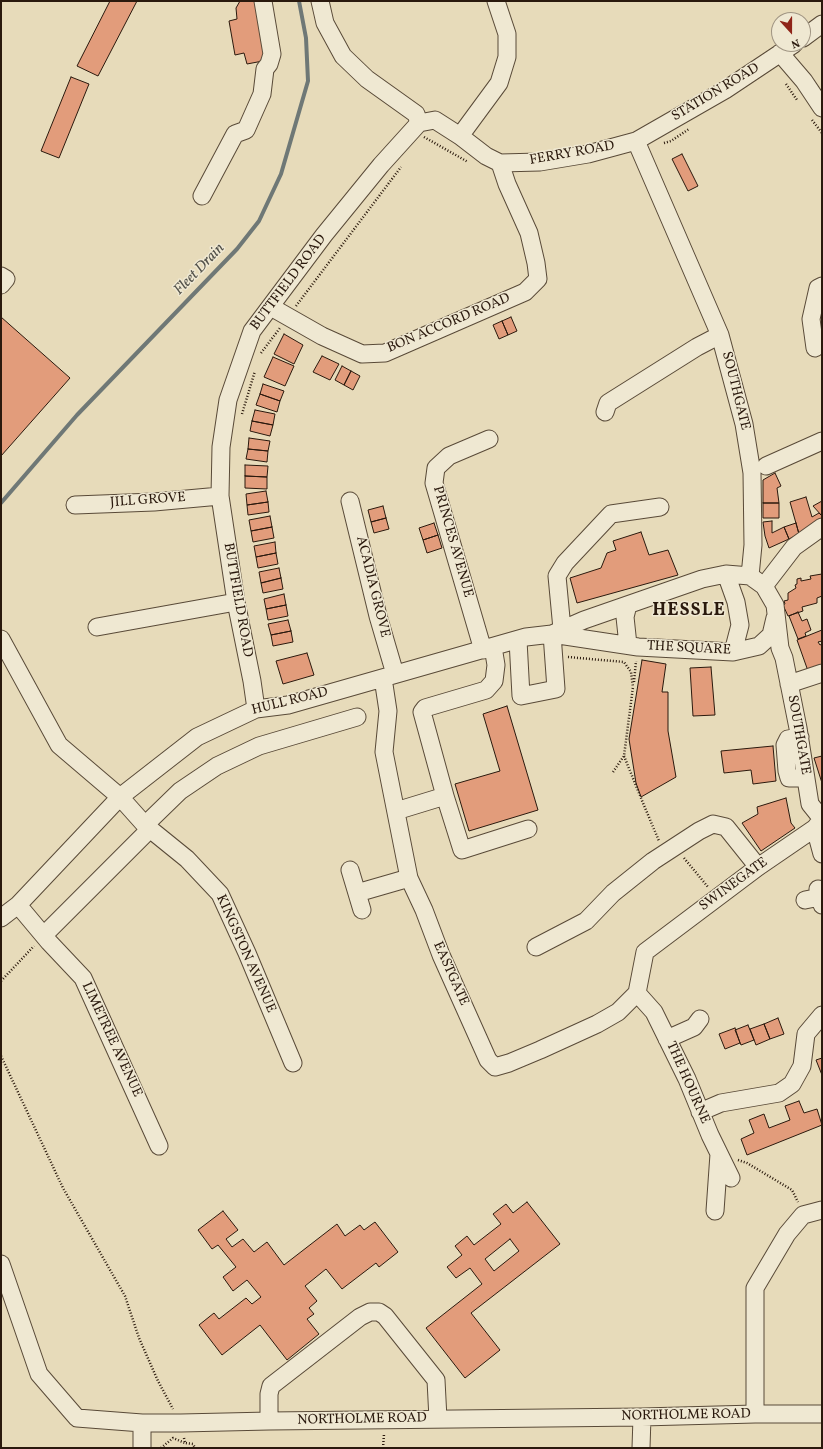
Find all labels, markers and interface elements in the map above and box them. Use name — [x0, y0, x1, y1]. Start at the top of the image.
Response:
north arrow — [771, 12, 811, 52]
text: N — [789, 34, 802, 51]
street label: STATION ROAD — [669, 60, 763, 126]
street label: FERRY ROAD — [528, 138, 616, 170]
street label: BUTTFIELD ROAD — [247, 232, 331, 334]
water label: Fleet Drain — [171, 240, 229, 300]
street label: BON ACCORD ROAD — [385, 291, 513, 357]
street label: SOUTHGATE — [717, 350, 753, 432]
street label: PRINCES AVENUE — [428, 484, 476, 600]
street label: JILL GROVE — [110, 490, 186, 512]
street label: ACADIA GROVE — [351, 535, 393, 639]
street label: BUTTFIELD ROAD — [219, 541, 255, 659]
district label: HESSLE — [652, 601, 726, 623]
street label: THE SQUARE — [646, 638, 732, 660]
street label: HULL ROAD — [250, 684, 330, 720]
street label: SOUTHGATE — [783, 694, 813, 776]
street label: SWINEGATE — [697, 855, 771, 915]
street label: KINGSTON AVENUE — [211, 892, 279, 1016]
street label: EASTGATE — [428, 939, 472, 1009]
street label: LIMETREE AVENUE — [77, 980, 145, 1100]
street label: THE HOURNE — [661, 1039, 713, 1127]
street label: NORTHOLME ROAD — [621, 1406, 751, 1426]
street label: NORTHOLME ROAD — [297, 1410, 427, 1430]

